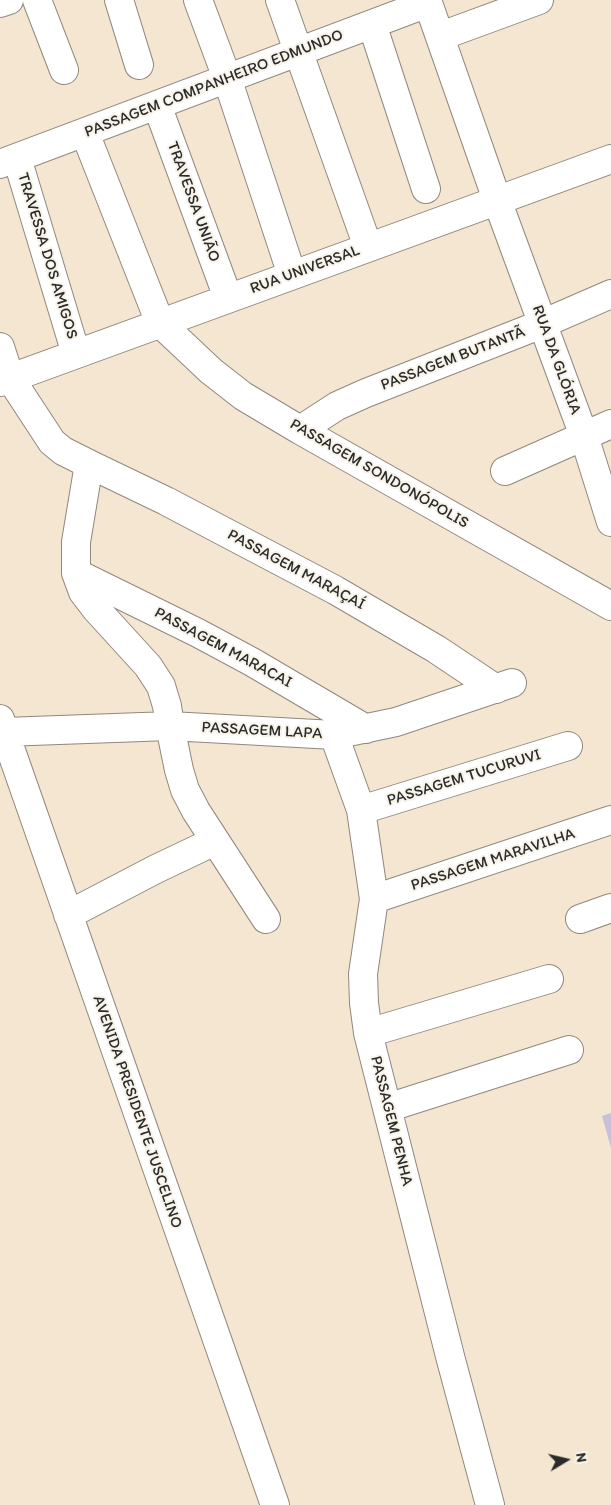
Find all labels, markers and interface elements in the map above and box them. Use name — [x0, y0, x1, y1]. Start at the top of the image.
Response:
street label: PASSAGEM COMPANHEIRO EDMUNDO — [82, 26, 346, 142]
street label: TRAVESSA UNIÃO — [162, 139, 224, 265]
street label: TRAVESSA DOS AMIGOS — [13, 171, 81, 341]
street label: RUA UNIVERSAL — [248, 241, 362, 299]
street label: RUA DA GLÓRIA — [527, 303, 585, 417]
street label: PASSAGEM BUTANTÃ — [378, 323, 528, 395]
street label: PASSAGEM SONDONÓPOLIS — [286, 415, 472, 533]
street label: PASSAGEM MARAÇAÍ — [224, 526, 368, 614]
street label: PASSAGEM MARACAI — [151, 604, 295, 692]
street label: PASSAGEM LAPA — [201, 718, 323, 744]
street label: PASSAGEM TUCURUVI — [385, 745, 543, 811]
street label: PASSAGEM MARAVILHA — [409, 824, 577, 896]
street label: AVENIDA PRESIDENTE JUSCELINO — [88, 993, 186, 1231]
street label: PASSAGEM PENHA — [366, 1054, 416, 1188]
north arrow — [541, 1435, 591, 1485]
text: N — [572, 1452, 590, 1464]

